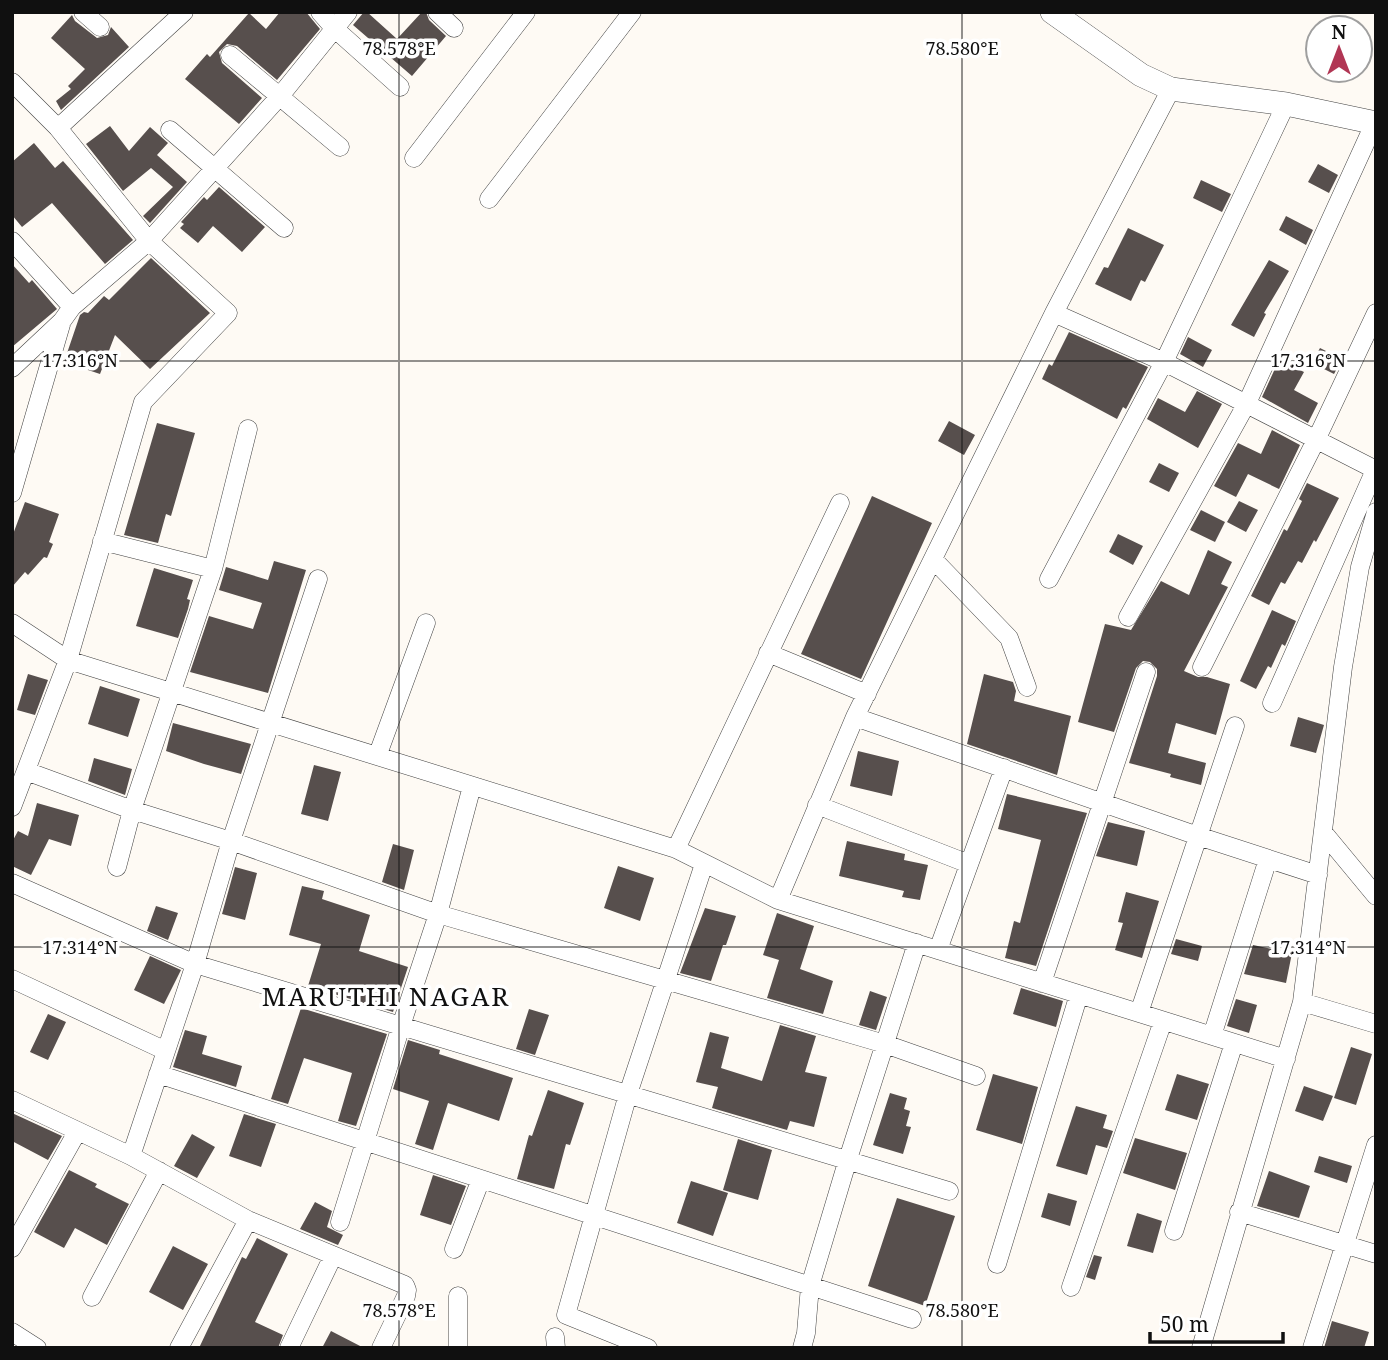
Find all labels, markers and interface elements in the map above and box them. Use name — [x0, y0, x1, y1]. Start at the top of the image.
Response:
north arrow — [1304, 14, 1374, 84]
text: N — [1332, 19, 1347, 45]
text: 78.578°E — [362, 36, 436, 60]
text: 78.580°E — [925, 36, 999, 60]
text: 17.316°N — [42, 348, 118, 372]
text: 17.316°N — [1270, 348, 1346, 372]
text: 17.314°N — [42, 935, 118, 959]
text: 17.314°N — [1270, 935, 1346, 959]
district label: MARUTHI NAGAR — [262, 978, 510, 1014]
text: 78.578°E — [362, 1298, 436, 1322]
text: 78.580°E — [925, 1298, 999, 1322]
scale bar — [1150, 1300, 1283, 1344]
text: 50 m — [1160, 1310, 1209, 1338]

